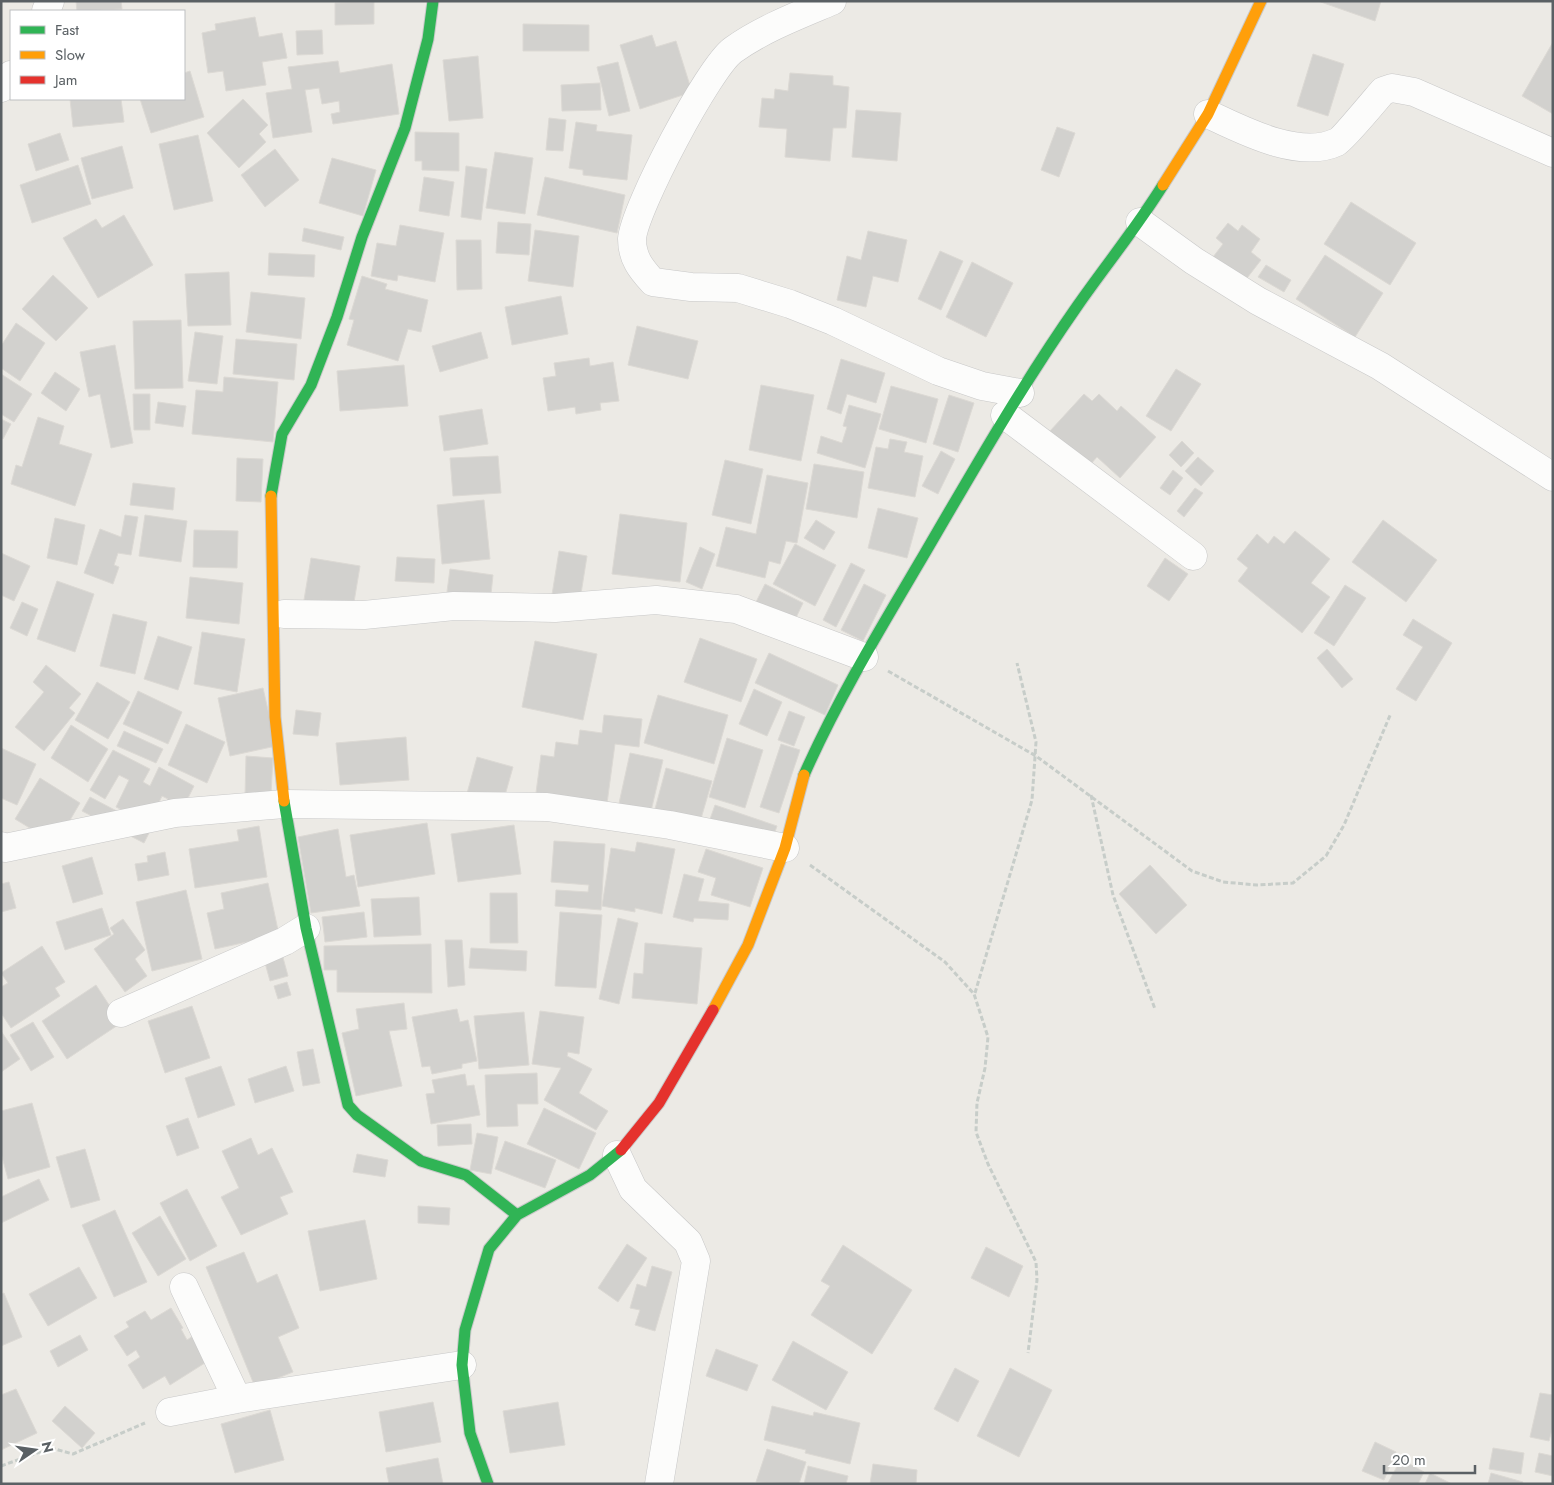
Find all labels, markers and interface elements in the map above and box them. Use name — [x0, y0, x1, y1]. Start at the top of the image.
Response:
legend — [10, 10, 185, 100]
text: Fast — [55, 19, 79, 41]
text: Slow — [55, 44, 86, 66]
text: Jam — [53, 69, 78, 91]
north arrow — [10, 1425, 60, 1475]
text: N — [37, 1439, 59, 1455]
scale bar — [1384, 1442, 1475, 1474]
text: 20 m — [1392, 1449, 1426, 1471]

